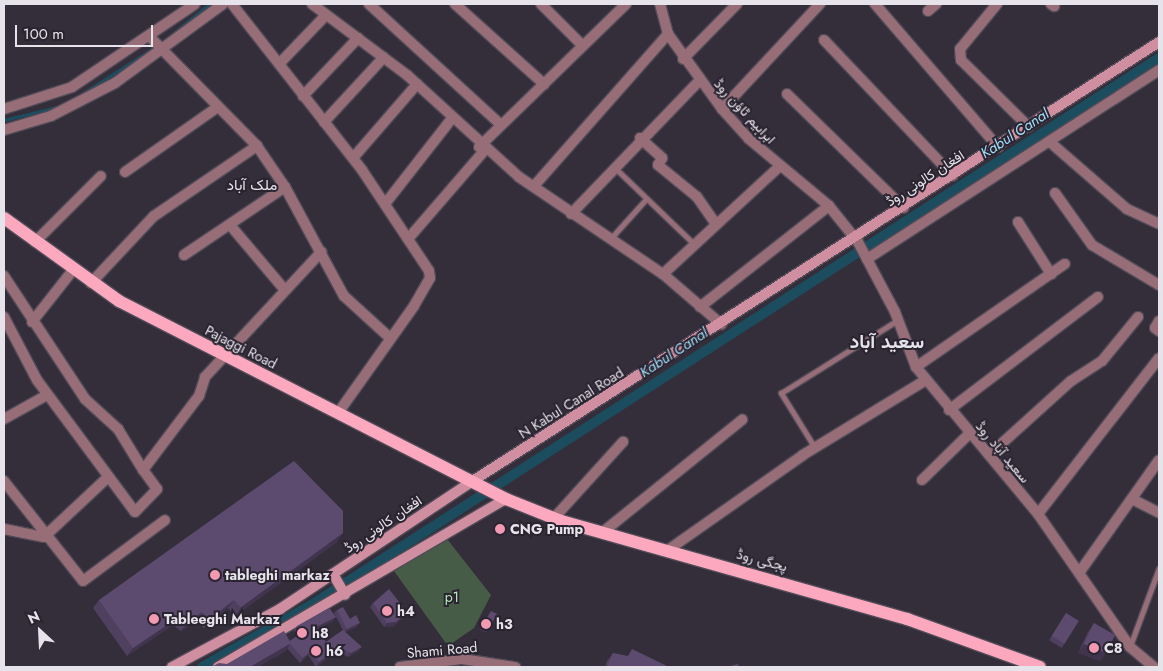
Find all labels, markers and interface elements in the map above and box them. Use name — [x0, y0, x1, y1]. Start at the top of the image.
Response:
scale bar — [18, 15, 155, 47]
text: 100 m — [23, 23, 64, 45]
street label: ابراہیم ٹاؤن روڈ — [711, 75, 779, 147]
water label: Kabul Canal — [977, 105, 1053, 163]
street label: افغان کالونی روڈ — [883, 146, 967, 210]
district label: ملک آباد — [227, 177, 277, 195]
street label: Pajaggi Road — [202, 322, 280, 372]
water label: Kabul Canal — [636, 324, 712, 382]
district label: سعید آباد — [850, 331, 924, 353]
street label: N Kabul Canal Road — [515, 364, 627, 442]
street label: سعید آباد روڈ — [972, 418, 1034, 486]
street label: افغان کالونی روڈ — [341, 492, 425, 556]
place label: CNG Pump — [510, 521, 583, 537]
marker: CNG Pump — [494, 523, 506, 535]
street label: پجگی روڈ — [735, 545, 789, 575]
place label: tableghi markaz — [225, 567, 330, 583]
marker: tableghi markaz — [209, 569, 221, 581]
park label: p1 — [445, 589, 459, 605]
place label: h4 — [397, 603, 415, 619]
marker: h4 — [381, 605, 393, 617]
north arrow — [15, 606, 65, 656]
text: N — [24, 606, 43, 629]
place label: Tableeghi Markaz — [164, 611, 280, 627]
marker: Tableeghi Markaz — [148, 613, 160, 625]
place label: h3 — [496, 616, 513, 632]
marker: h3 — [480, 618, 492, 630]
place label: h8 — [312, 625, 329, 641]
marker: h8 — [296, 627, 308, 639]
street label: Shami Road — [406, 639, 478, 661]
place label: C8 — [1104, 640, 1123, 656]
marker: C8 — [1088, 642, 1100, 654]
place label: h6 — [326, 643, 343, 659]
marker: h6 — [310, 645, 322, 657]

